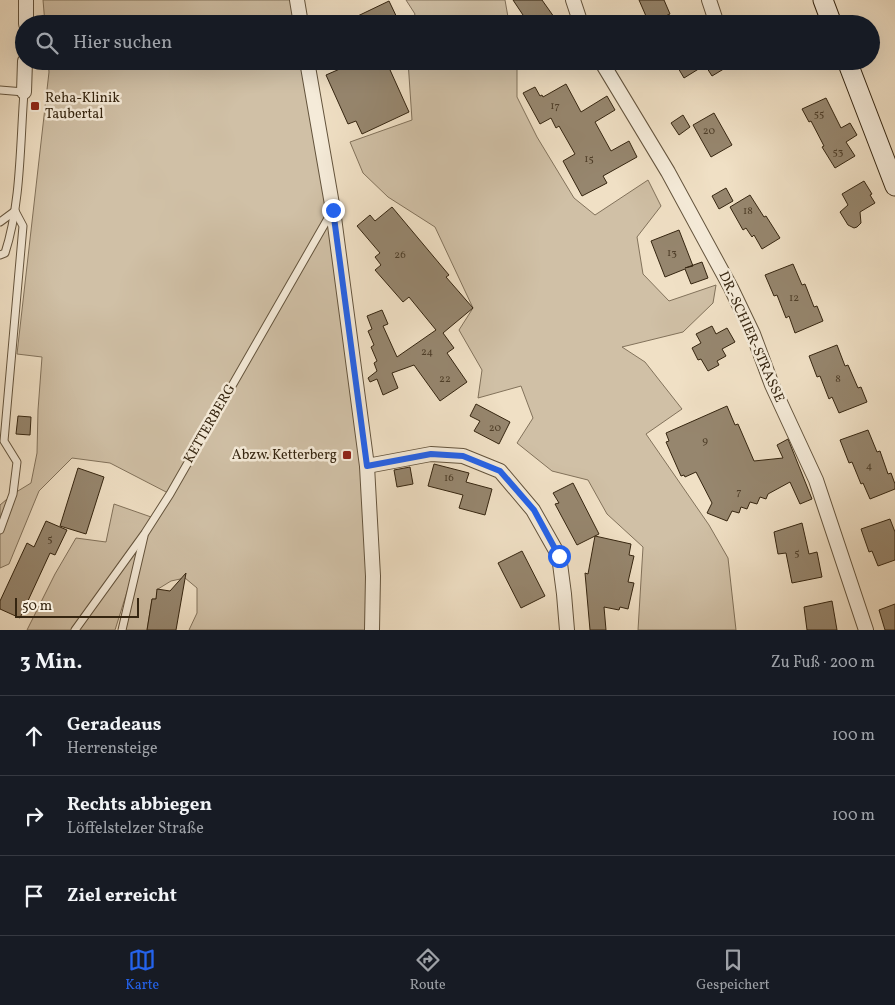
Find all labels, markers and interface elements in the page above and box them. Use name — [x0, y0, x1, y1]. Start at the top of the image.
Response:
search box — [15, 15, 880, 70]
icon: search — [33, 29, 61, 57]
text: Hier suchen — [73, 30, 172, 56]
place label: Reha-Klinik Taubertal — [45, 89, 120, 124]
house number: 17 — [550, 99, 560, 114]
marker: Reha-Klinik Taubertal — [29, 100, 41, 112]
house number: 55 — [814, 107, 824, 122]
house number: 20 — [703, 124, 716, 139]
house number: 53 — [833, 145, 844, 160]
house number: 15 — [584, 152, 594, 167]
route end — [322, 199, 345, 222]
house number: 18 — [743, 204, 753, 219]
house number: 13 — [667, 246, 677, 261]
house number: 26 — [394, 248, 406, 263]
street label: DR.-SCHIER-STRASSE — [714, 268, 788, 406]
house number: 12 — [789, 291, 799, 306]
house number: 24 — [421, 345, 433, 360]
house number: 22 — [439, 372, 451, 387]
house number: 8 — [835, 372, 841, 387]
street label: KETTERBERG — [180, 381, 240, 467]
house number: 20 — [489, 421, 502, 436]
house number: 9 — [702, 434, 708, 449]
place label: Abzw. Ketterberg — [232, 446, 337, 465]
marker: Abzw. Ketterberg — [341, 449, 353, 461]
house number: 4 — [866, 459, 873, 474]
house number: 16 — [444, 471, 454, 486]
house number: 7 — [736, 485, 742, 500]
house number: 5 — [47, 532, 53, 547]
route start — [548, 545, 571, 568]
house number: 5 — [794, 546, 800, 561]
scale bar — [15, 595, 139, 618]
text: 50 m — [22, 597, 52, 616]
text: 3 Min. — [20, 648, 82, 677]
text: Zu Fuß · 200 m — [771, 652, 875, 674]
text: Geradeaus — [67, 712, 162, 738]
icon: ahead — [20, 722, 48, 750]
text: 100 m — [832, 725, 875, 747]
text: Herrensteige — [67, 738, 158, 760]
text: Rechts abbiegen — [67, 792, 212, 818]
icon: right — [20, 802, 48, 830]
text: 100 m — [832, 805, 875, 827]
text: Löffelstelzer Straße — [67, 818, 204, 840]
icon: arrive — [20, 882, 48, 910]
text: Ziel erreicht — [67, 883, 177, 909]
tab: Karte — [125, 946, 159, 995]
tab: Route — [410, 946, 446, 995]
tab: Gespeichert — [696, 946, 770, 995]

